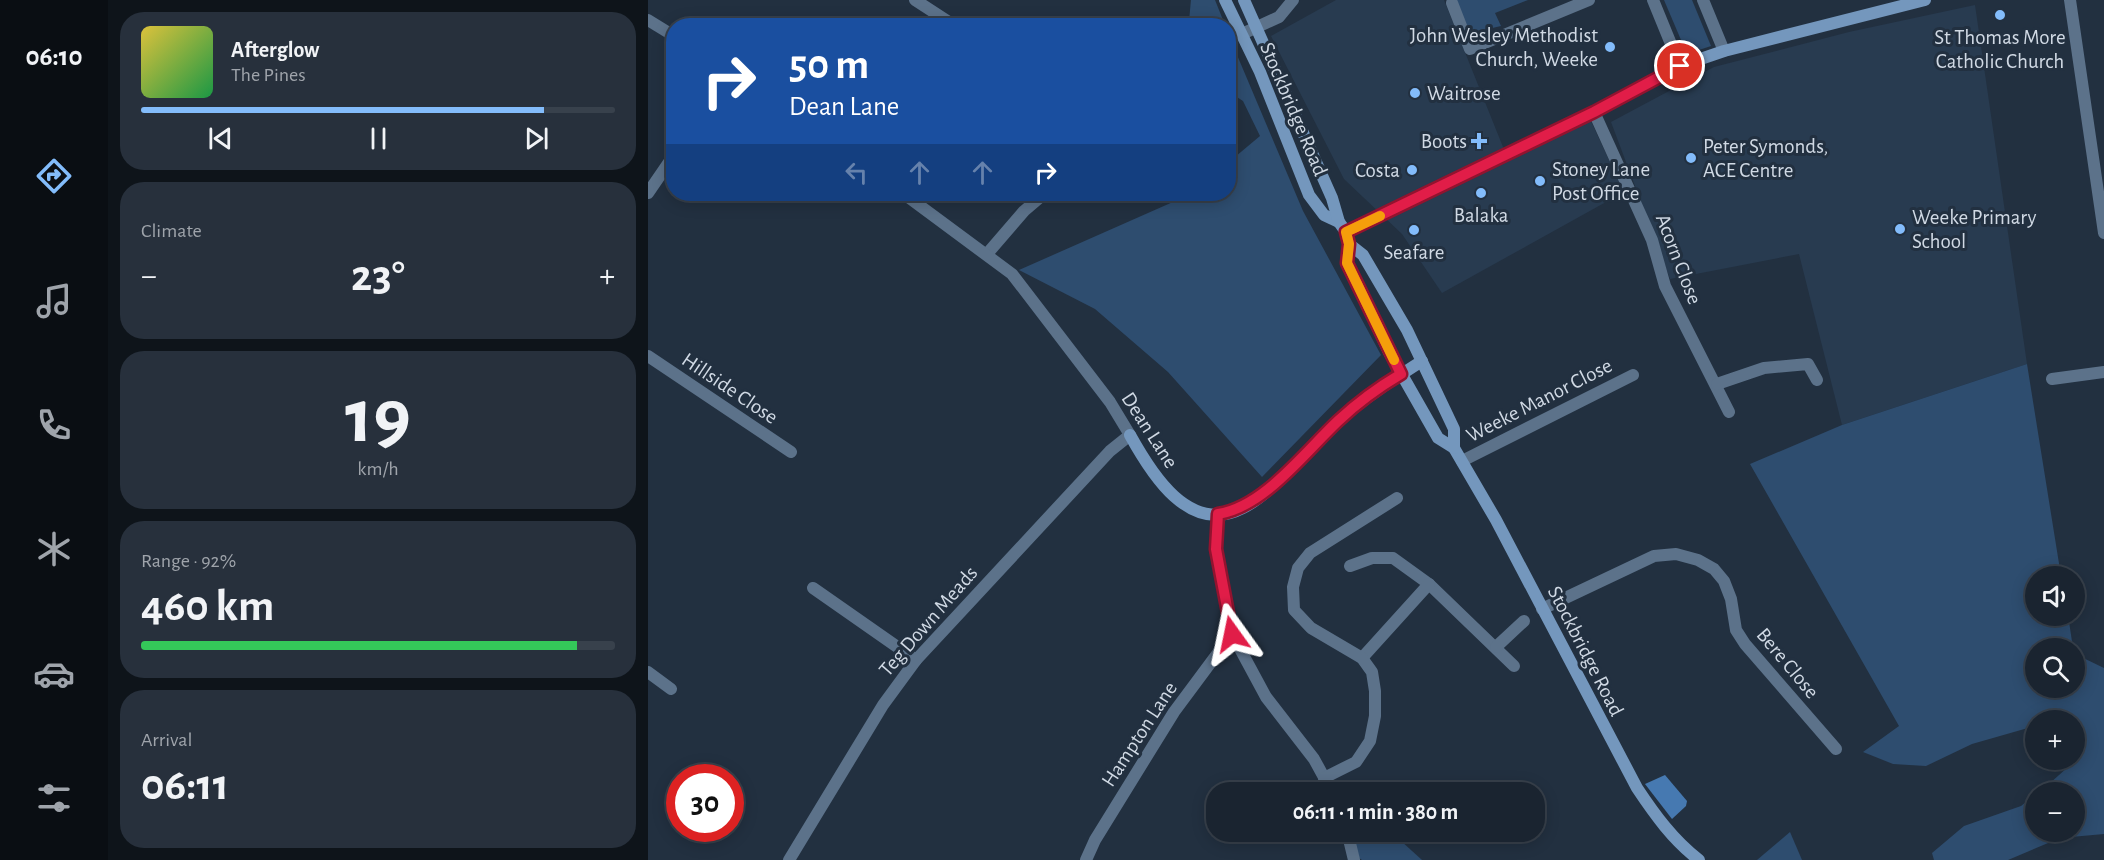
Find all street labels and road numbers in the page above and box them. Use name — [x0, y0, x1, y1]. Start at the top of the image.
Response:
street label: Stockbridge Road — [1256, 39, 1331, 179]
street label: Acorn Close — [1652, 211, 1705, 307]
street label: Hillside Close — [678, 349, 781, 428]
street label: Weeke Manor Close — [1463, 355, 1615, 446]
street label: Dean Lane — [1117, 389, 1182, 472]
street label: Teg Down Meads — [875, 562, 982, 680]
street label: Stockbridge Road — [1544, 583, 1627, 720]
street label: Bere Close — [1752, 624, 1823, 702]
street label: Hampton Lane — [1098, 678, 1181, 791]

